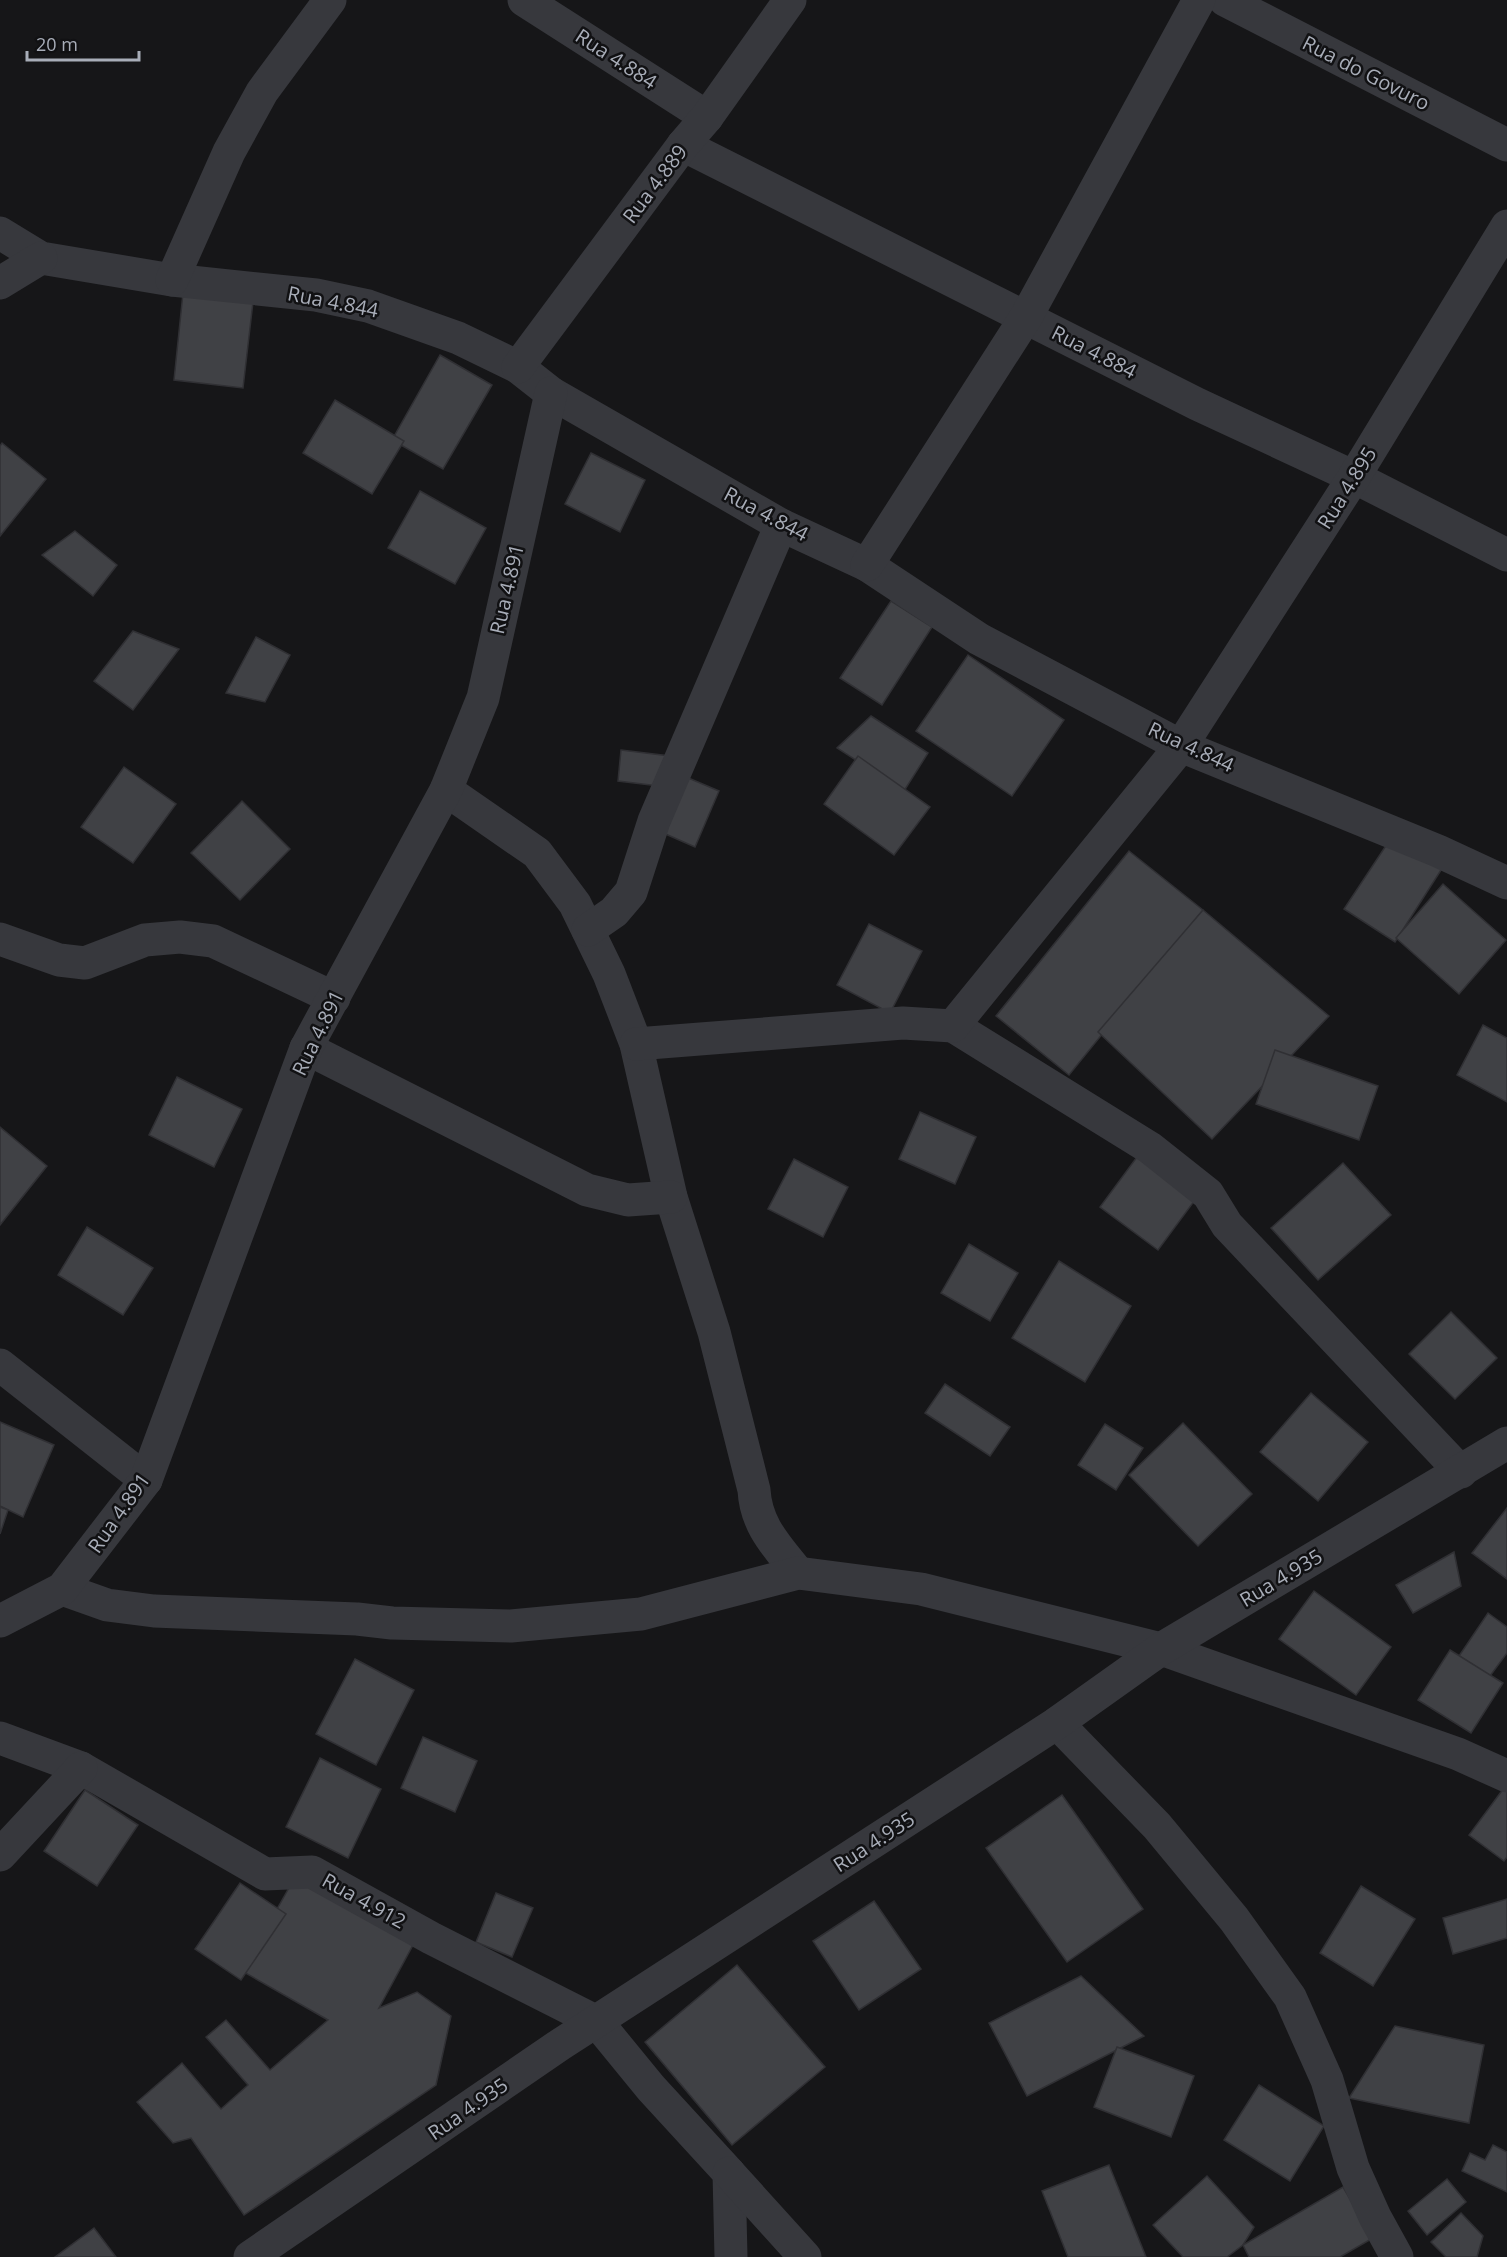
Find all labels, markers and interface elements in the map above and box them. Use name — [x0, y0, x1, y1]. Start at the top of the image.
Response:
street label: Rua 4.884 — [570, 22, 663, 95]
scale bar — [27, 24, 140, 62]
street label: Rua do Govuro — [1298, 29, 1434, 116]
text: 20 m — [36, 32, 78, 56]
street label: Rua 4.889 — [616, 139, 693, 229]
street label: Rua 4.844 — [285, 279, 381, 324]
street label: Rua 4.884 — [1047, 319, 1142, 385]
street label: Rua 4.895 — [1311, 442, 1382, 534]
street label: Rua 4.844 — [719, 480, 814, 547]
street label: Rua 4.891 — [483, 541, 530, 637]
street label: Rua 4.844 — [1144, 715, 1239, 778]
street label: Rua 4.891 — [285, 986, 350, 1080]
street label: Rua 4.891 — [81, 1467, 156, 1558]
street label: Rua 4.935 — [1234, 1542, 1327, 1613]
street label: Rua 4.935 — [828, 1805, 920, 1878]
street label: Rua 4.912 — [317, 1866, 411, 1935]
street label: Rua 4.935 — [422, 2071, 513, 2146]

